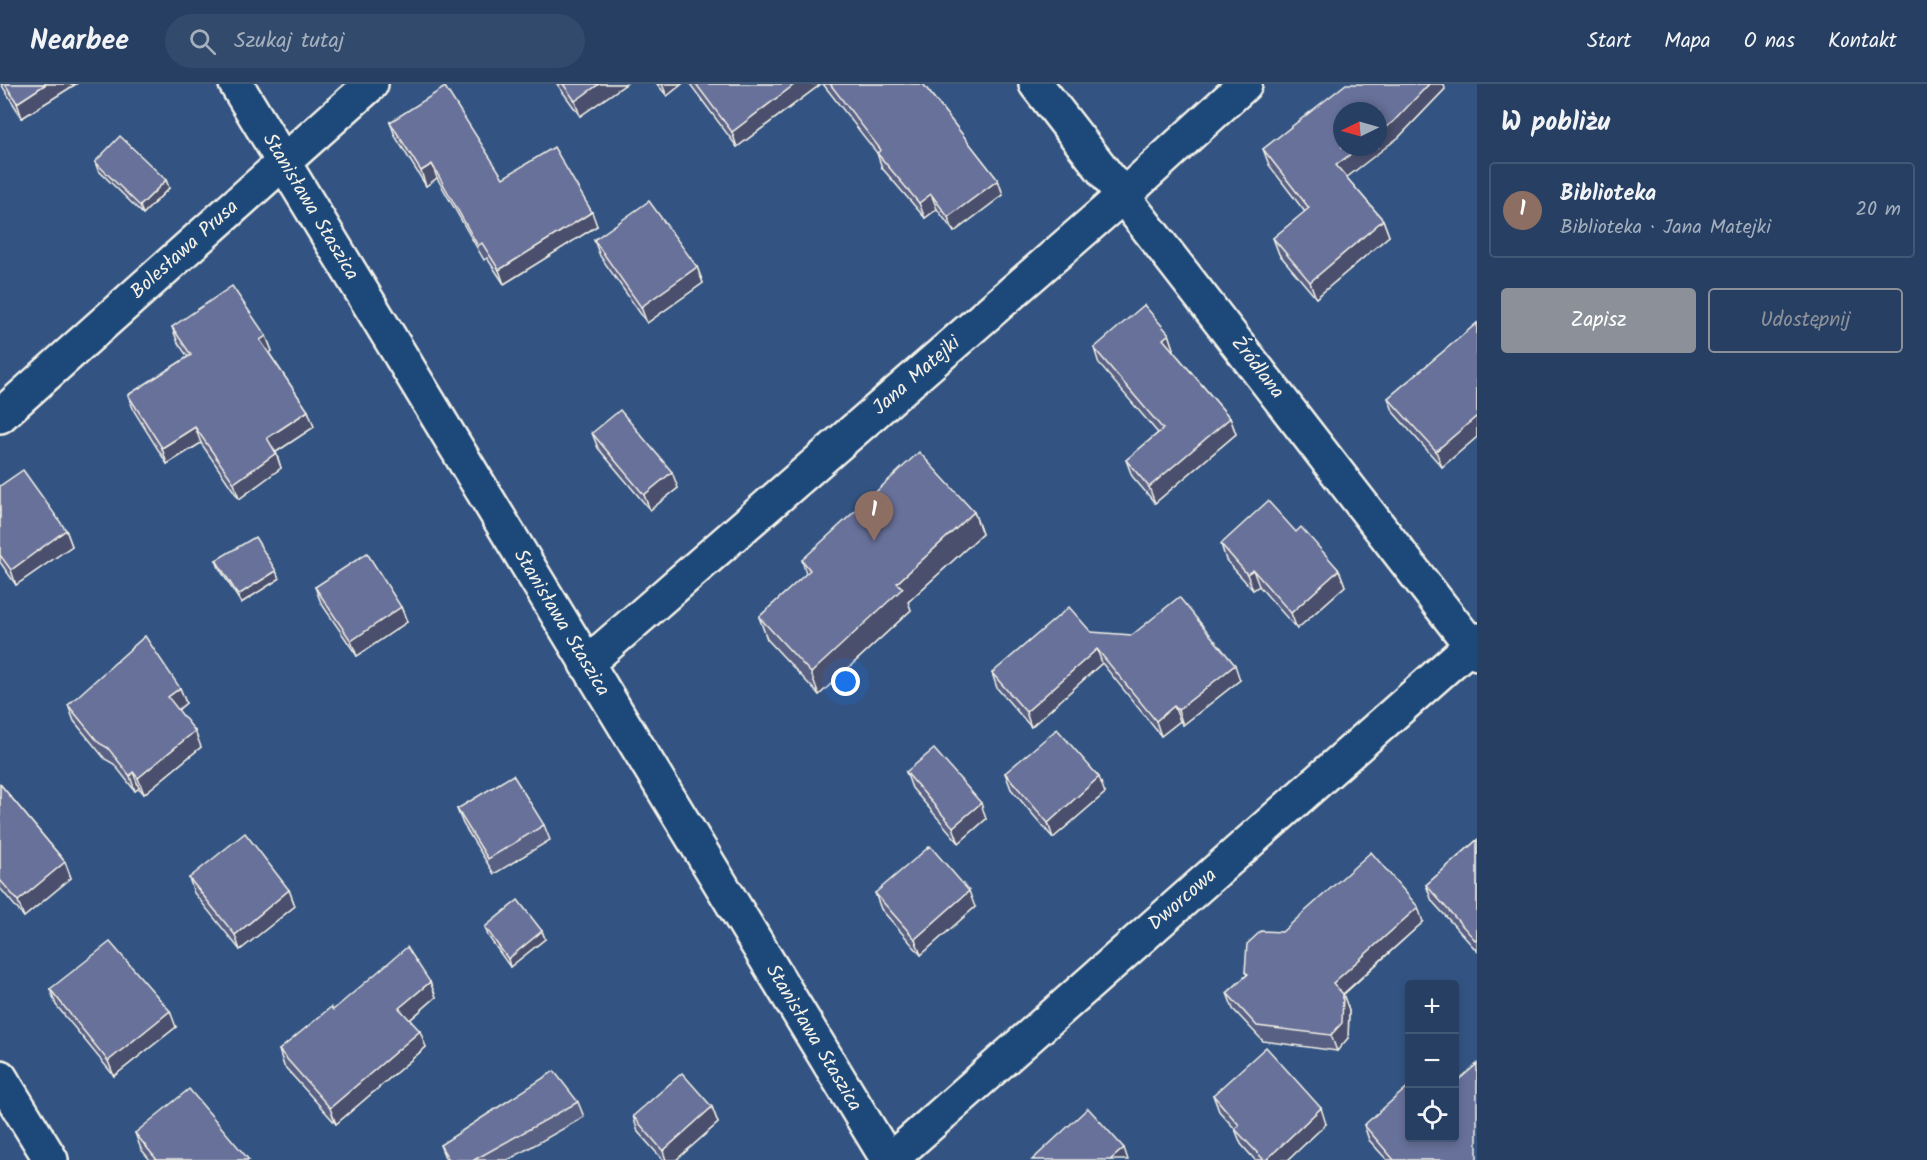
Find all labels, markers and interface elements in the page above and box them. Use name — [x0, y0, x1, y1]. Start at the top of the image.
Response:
search box — [165, 14, 585, 68]
text: Nearbee — [30, 19, 129, 64]
text: Szukaj tutaj — [234, 24, 344, 59]
icon: search — [186, 25, 219, 58]
text: Start — [1587, 25, 1631, 58]
text: Mapa — [1664, 25, 1711, 58]
text: O nas — [1744, 25, 1795, 58]
text: Kontakt — [1828, 25, 1897, 58]
north arrow — [1333, 102, 1387, 156]
text: W pobliżu — [1501, 102, 1610, 144]
street label: Stanisława Staszica — [253, 127, 367, 287]
text: Biblioteka — [1560, 177, 1656, 212]
street label: Bolesława Prusa — [123, 192, 247, 308]
text: 1 — [1519, 194, 1526, 226]
text: 20 m — [1855, 194, 1901, 226]
text: Biblioteka · Jana Matejki — [1560, 212, 1771, 244]
button: Zapisz — [1501, 288, 1696, 353]
button: Udostępnij — [1708, 288, 1903, 353]
street label: Jana Matejki — [866, 328, 969, 423]
street label: Źródlana — [1222, 330, 1292, 406]
pin: 1 — [854, 492, 894, 541]
street label: Stanisława Staszica — [504, 543, 618, 703]
your location — [831, 667, 860, 696]
street label: Dworcowa — [1141, 861, 1225, 939]
street label: Stanisława Staszica — [756, 958, 870, 1118]
map controls — [1405, 980, 1459, 1142]
button: + — [1405, 980, 1459, 1034]
button: − — [1405, 1034, 1459, 1088]
button: locate — [1405, 1088, 1459, 1142]

